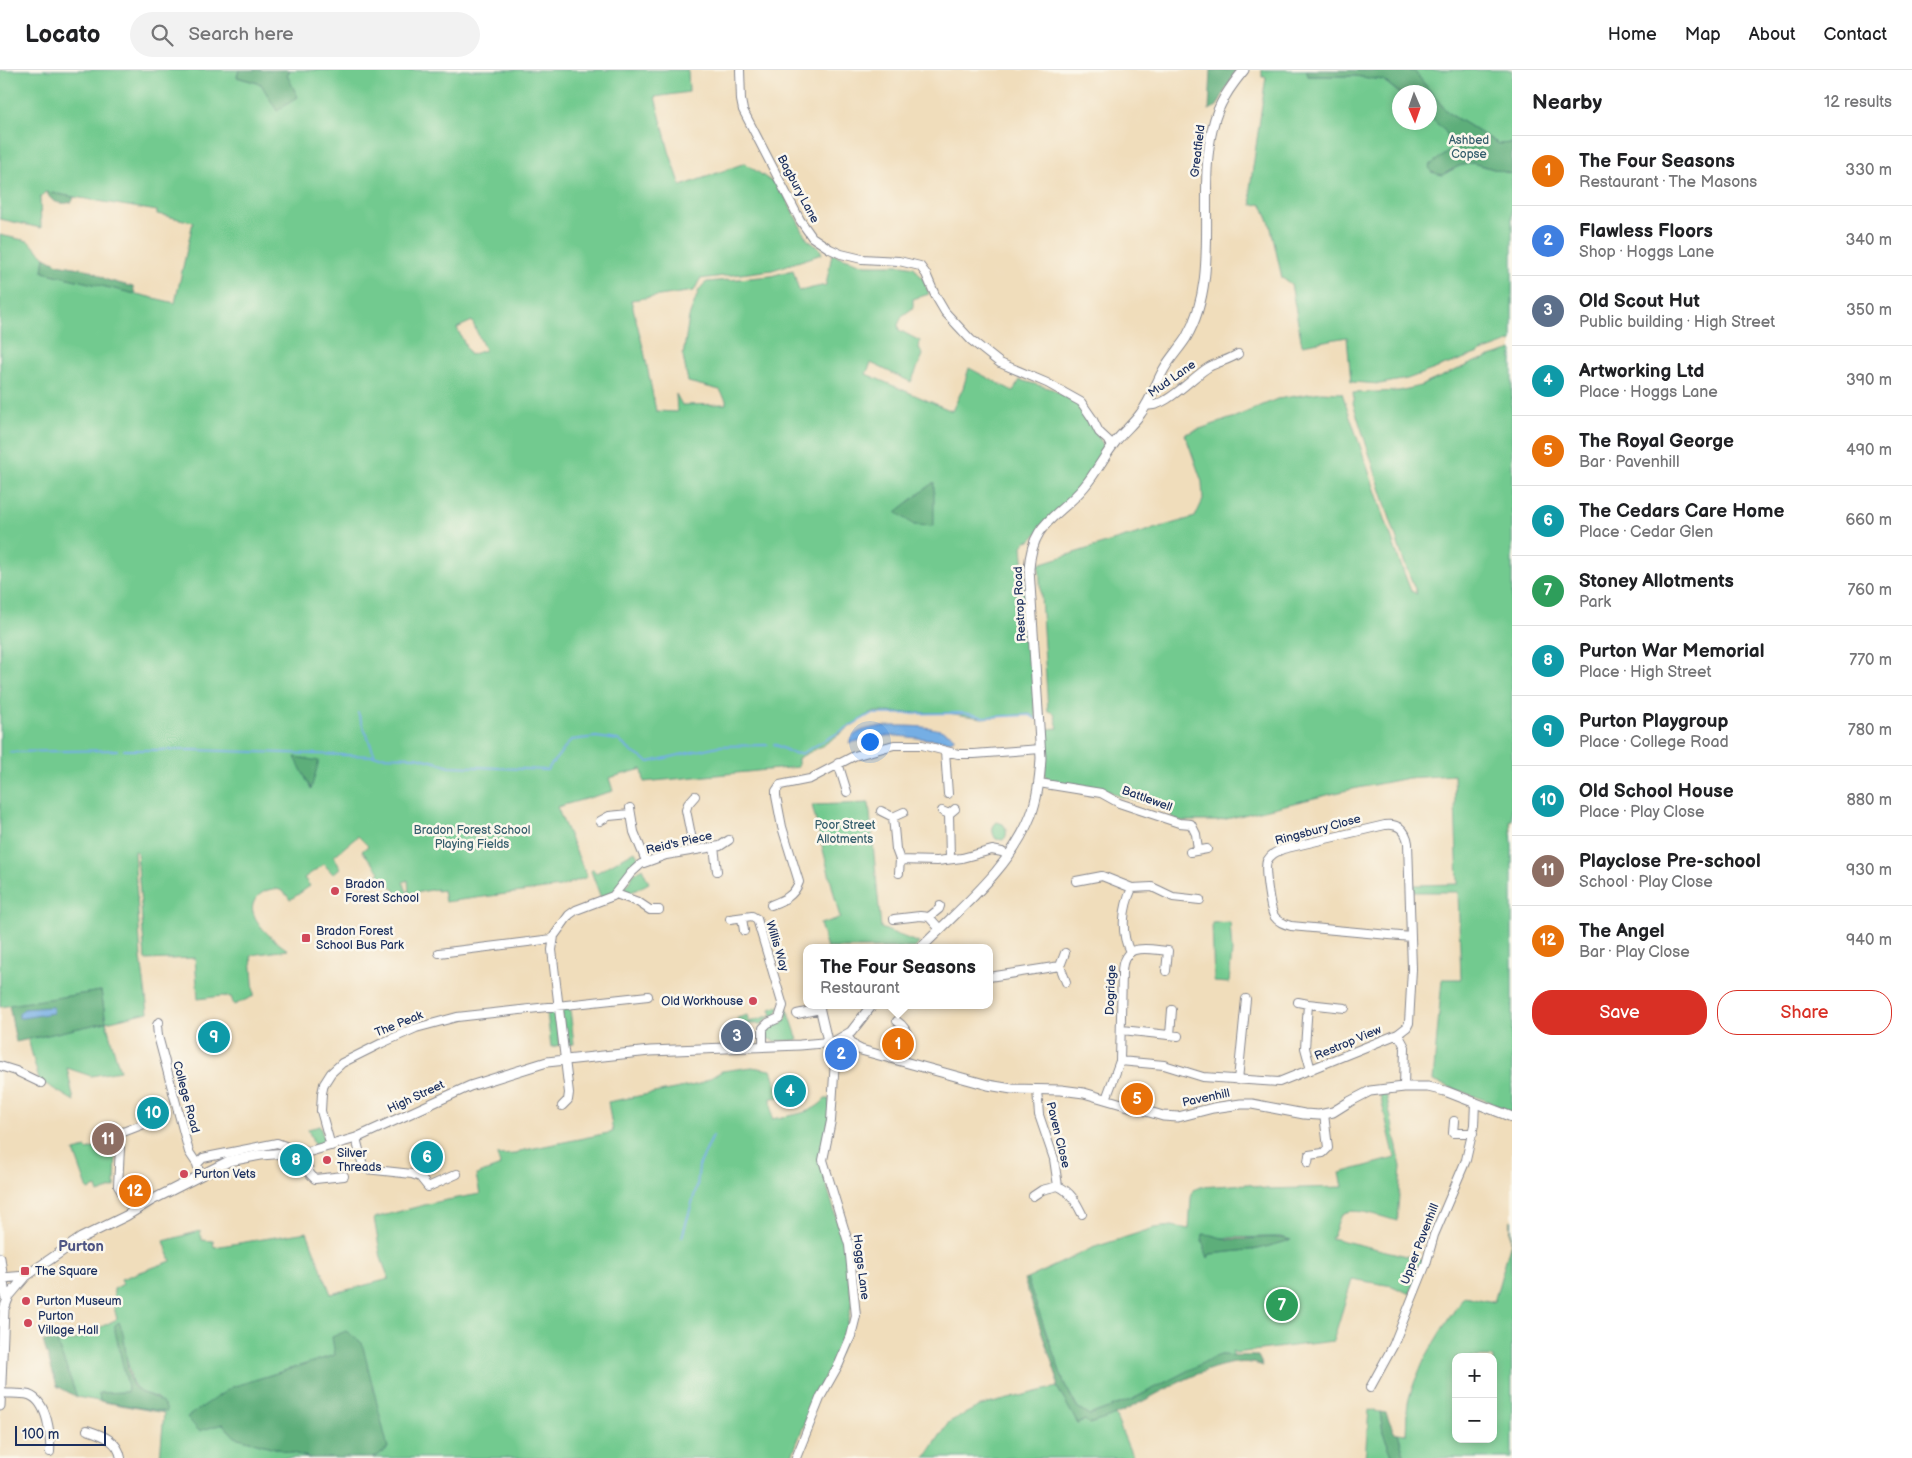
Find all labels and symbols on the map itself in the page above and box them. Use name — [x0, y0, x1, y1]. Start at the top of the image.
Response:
north arrow — [1392, 85, 1437, 130]
street label: Greatfield — [1187, 124, 1209, 178]
park label: Ashbed Copse — [1449, 133, 1489, 162]
street label: Bagbury Lane — [774, 152, 822, 226]
street label: Mud Lane — [1145, 357, 1199, 401]
street label: Restrop Road — [1011, 566, 1029, 642]
your location — [857, 729, 883, 755]
street label: Battlewell — [1120, 783, 1174, 815]
street label: Ringsbury Close — [1274, 811, 1362, 849]
park label: Poor Street Allotments — [815, 818, 876, 847]
park label: Bradon Forest School Playing Fields — [414, 823, 530, 852]
street label: Reid's Piece — [644, 828, 714, 858]
place label: Bradon Forest School — [345, 877, 419, 906]
marker: Bradon Forest School — [329, 885, 341, 897]
street label: Willis Way — [762, 919, 792, 974]
place label: Bradon Forest School Bus Park — [316, 924, 404, 953]
marker: Bradon Forest School Bus Park — [300, 932, 312, 944]
street label: Dogridge — [1103, 965, 1119, 1015]
place label: Old Workhouse — [661, 994, 743, 1009]
marker: Old Workhouse — [747, 995, 759, 1007]
street label: The Peak — [373, 1008, 425, 1040]
pin: 3 — [721, 1017, 753, 1055]
pin: 9 — [198, 1018, 230, 1056]
street label: Restrop View — [1312, 1022, 1384, 1064]
pin: 1 — [882, 1025, 914, 1063]
pin: 2 — [825, 1035, 857, 1073]
street label: College Road — [169, 1059, 203, 1135]
pin: 4 — [774, 1072, 806, 1110]
street label: High Street — [385, 1077, 447, 1117]
pin: 5 — [1121, 1080, 1153, 1118]
street label: Pavenhill — [1181, 1086, 1231, 1110]
pin: 10 — [137, 1094, 169, 1132]
street label: Paven Close — [1043, 1100, 1073, 1170]
pin: 11 — [92, 1120, 124, 1158]
pin: 6 — [411, 1138, 443, 1176]
pin: 8 — [280, 1141, 312, 1179]
place label: Silver Threads — [337, 1146, 381, 1175]
marker: Silver Threads — [321, 1154, 333, 1166]
place label: Purton Vets — [194, 1167, 256, 1182]
marker: Purton Vets — [178, 1168, 190, 1180]
pin: 12 — [119, 1172, 151, 1210]
street label: Upper Pavenhill — [1398, 1201, 1442, 1287]
street label: Hoggs Lane — [850, 1233, 872, 1301]
district label: Purton — [58, 1237, 104, 1256]
place label: The Square — [35, 1264, 98, 1279]
marker: The Square — [19, 1265, 31, 1277]
pin: 7 — [1266, 1286, 1298, 1324]
place label: Purton Museum — [36, 1294, 122, 1309]
marker: Purton Museum — [20, 1295, 32, 1307]
place label: Purton Village Hall — [38, 1309, 99, 1338]
marker: Purton Village Hall — [22, 1317, 34, 1329]
scale bar — [15, 1423, 106, 1446]

